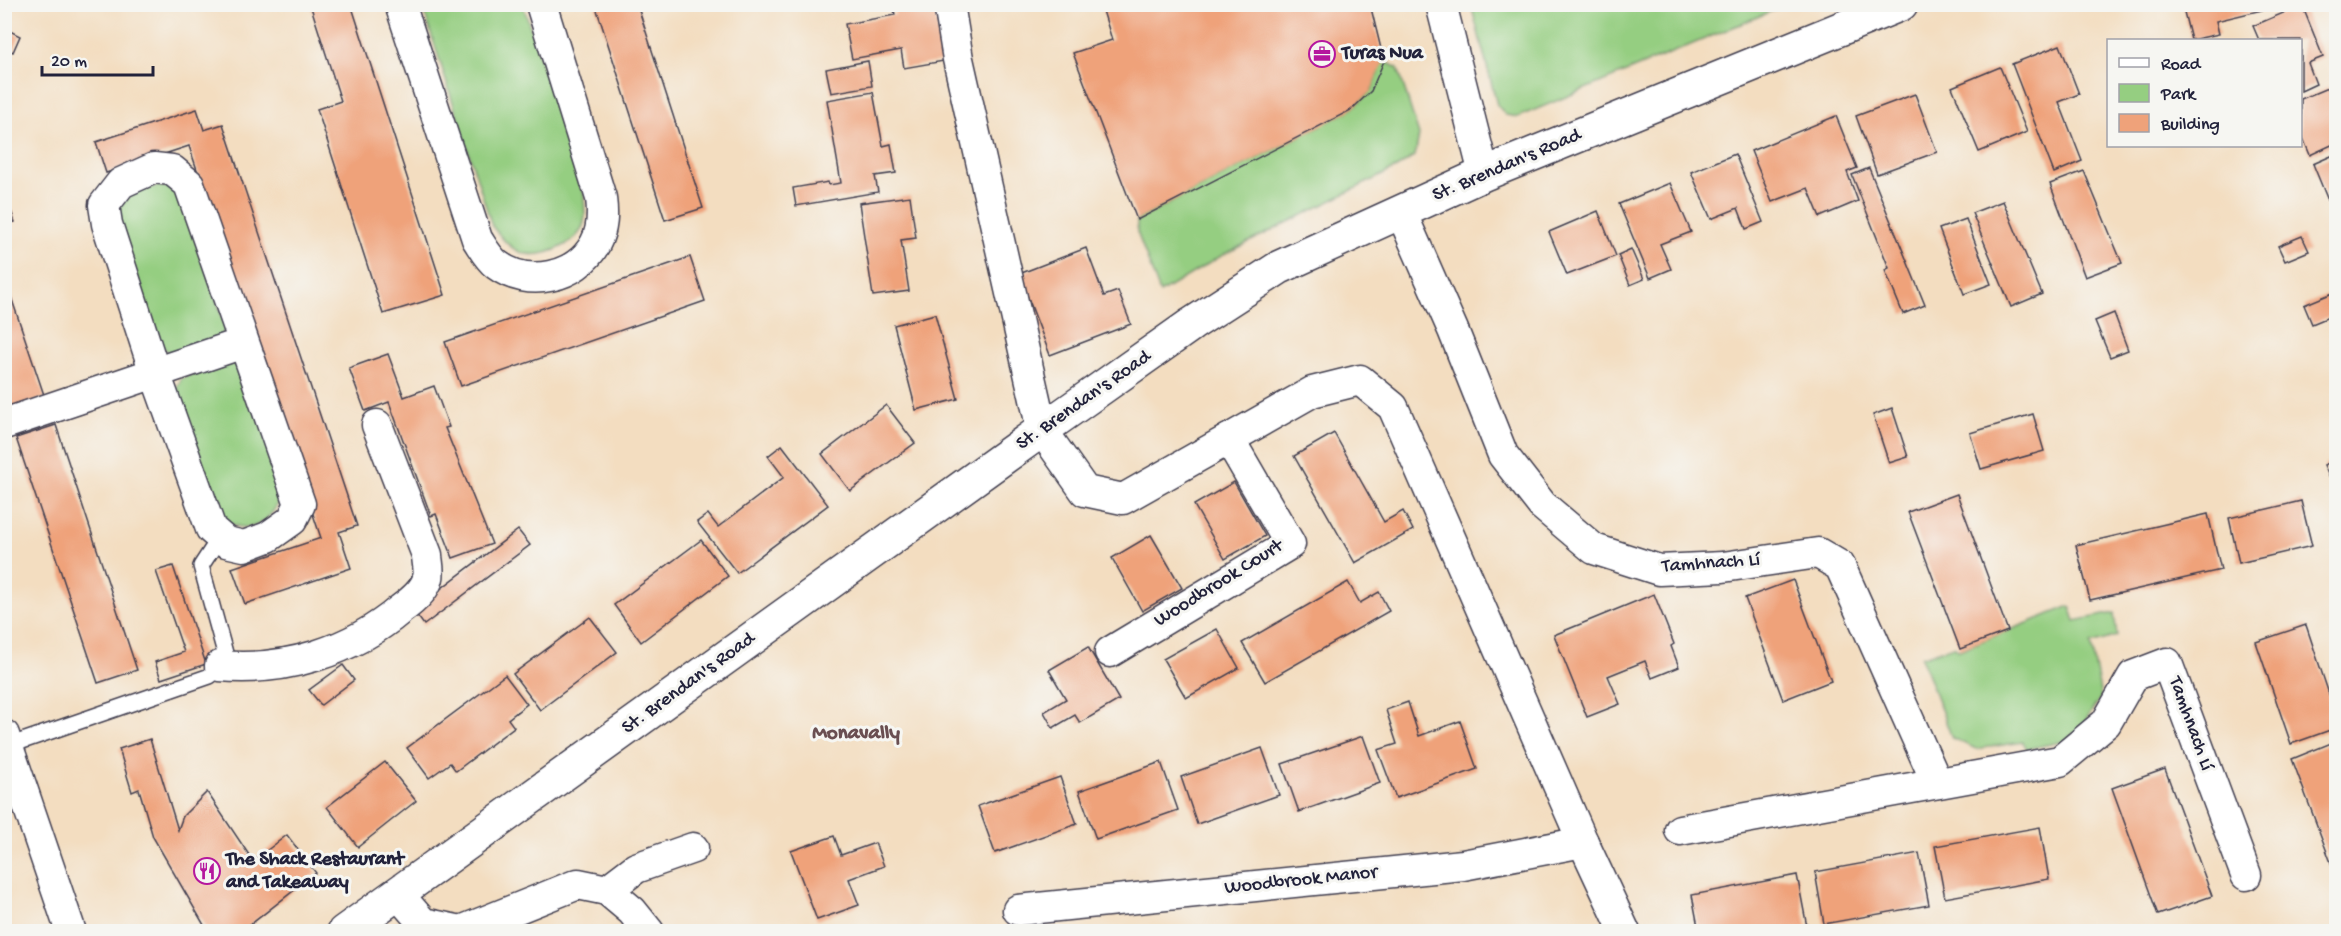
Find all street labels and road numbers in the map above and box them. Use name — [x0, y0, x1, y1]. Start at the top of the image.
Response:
street label: St. Brendan's Road — [1429, 124, 1587, 208]
street label: St. Brendan's Road — [1012, 345, 1157, 456]
street label: Woodbrook Court — [1150, 534, 1289, 633]
street label: Tamhnach Lí — [1660, 549, 1761, 579]
street label: St. Brendan's Road — [618, 627, 762, 740]
street label: Tamhnach Lí — [2162, 673, 2218, 775]
street label: Woodbrook Manor — [1223, 861, 1380, 900]

